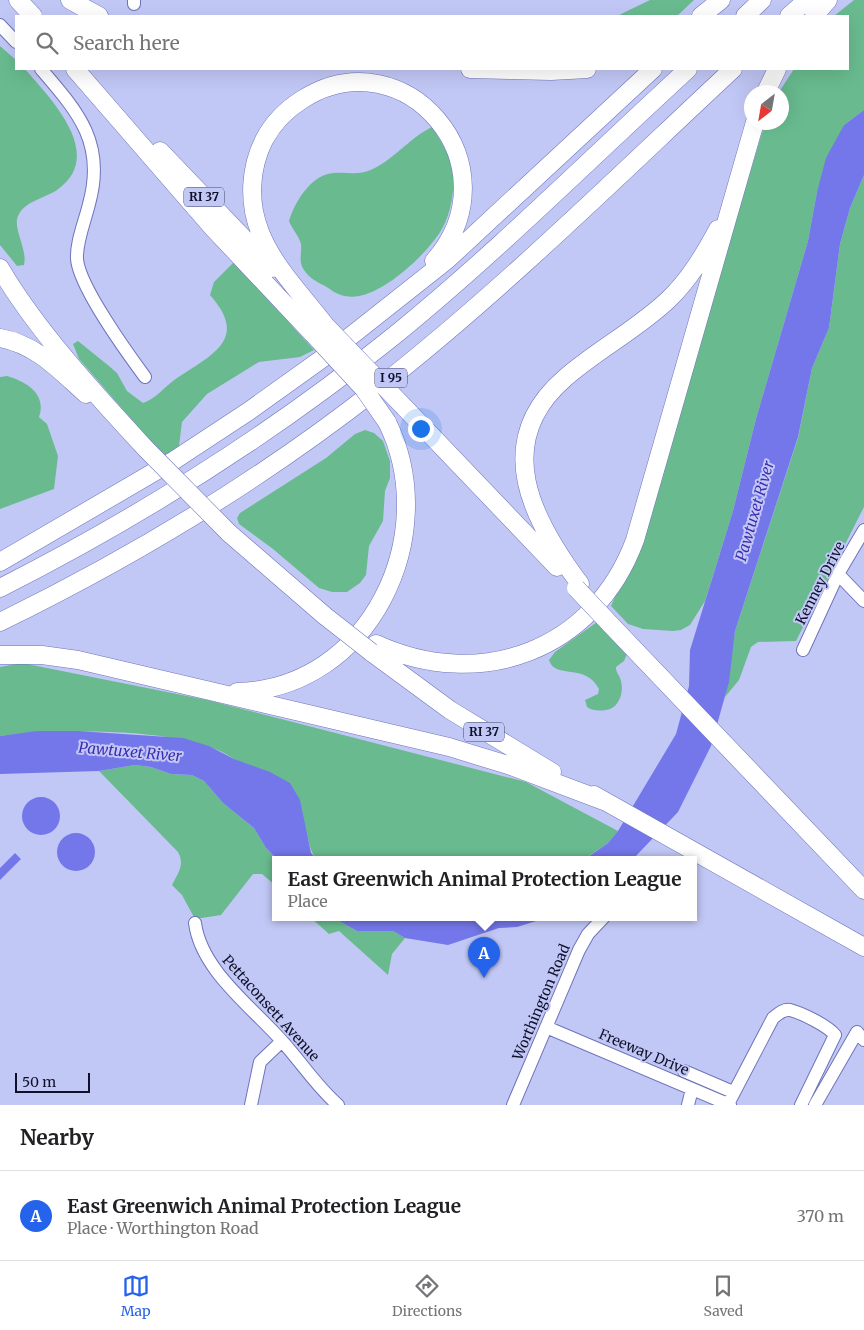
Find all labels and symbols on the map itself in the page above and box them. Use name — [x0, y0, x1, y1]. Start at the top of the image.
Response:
north arrow — [744, 85, 789, 130]
road number: RI 37 — [184, 188, 224, 206]
road number: I 95 — [375, 368, 407, 388]
your location — [408, 416, 434, 442]
water label: Pawtuxet River — [731, 458, 778, 563]
street label: Kenney Drive — [791, 538, 849, 628]
road number: RI 37 — [464, 722, 504, 742]
water label: Pawtuxet River — [78, 738, 183, 766]
pin: A — [468, 937, 500, 978]
street label: Worthington Road — [508, 941, 574, 1064]
street label: Pettaconsett Avenue — [219, 951, 323, 1065]
street label: Freeway Drive — [596, 1025, 692, 1079]
scale bar — [15, 1070, 90, 1093]

